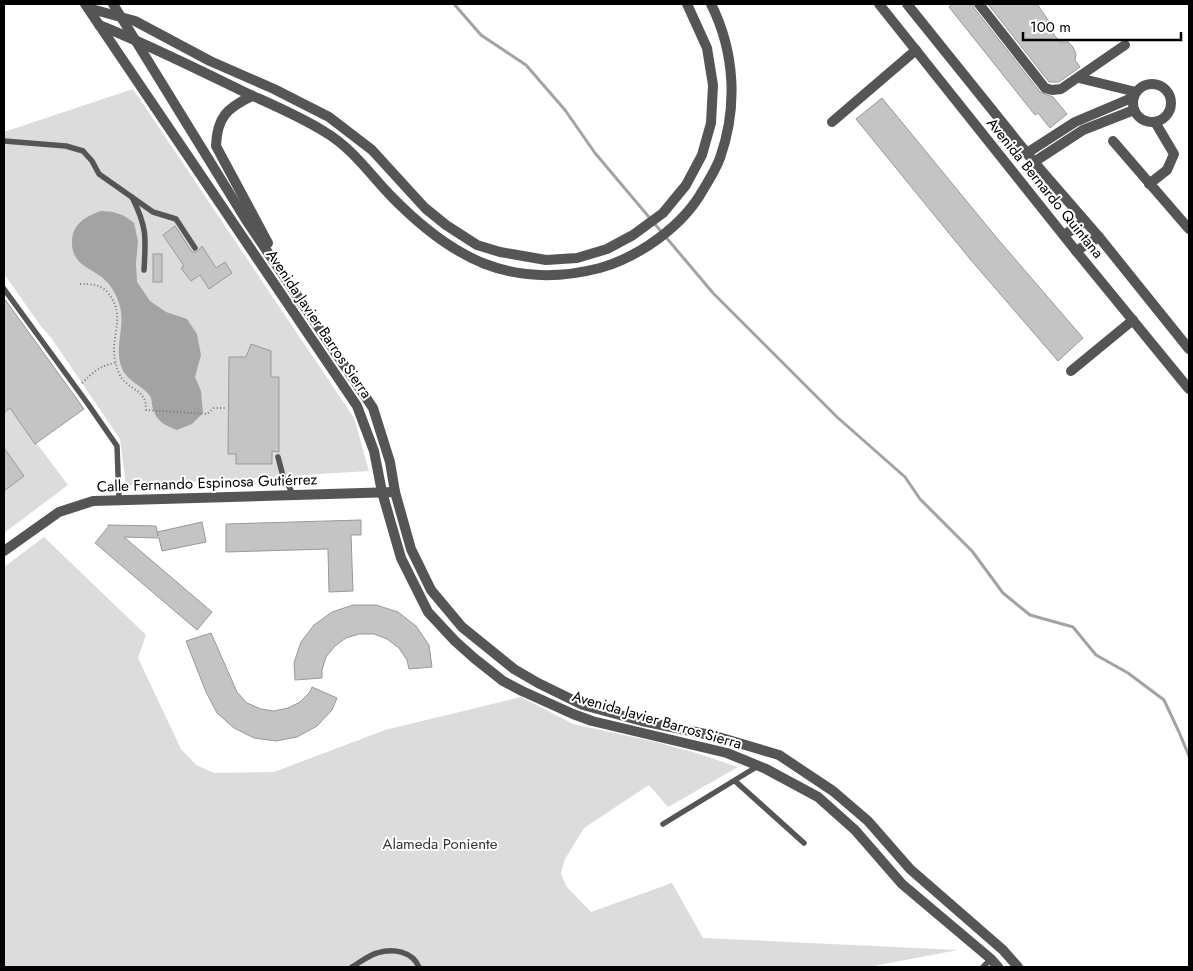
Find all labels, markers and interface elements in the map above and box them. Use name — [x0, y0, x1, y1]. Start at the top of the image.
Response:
scale bar — [1023, 10, 1180, 42]
text: 100 m — [1030, 16, 1071, 38]
street label: Avenida Bernardo Quintana — [981, 113, 1109, 263]
street label: Avenida Javier Barros Sierra — [261, 245, 377, 403]
street label: Calle Fernando Espinosa Gutiérrez — [96, 468, 318, 498]
street label: Avenida Javier Barros Sierra — [570, 685, 744, 755]
park label: Alameda Poniente — [383, 833, 498, 855]

